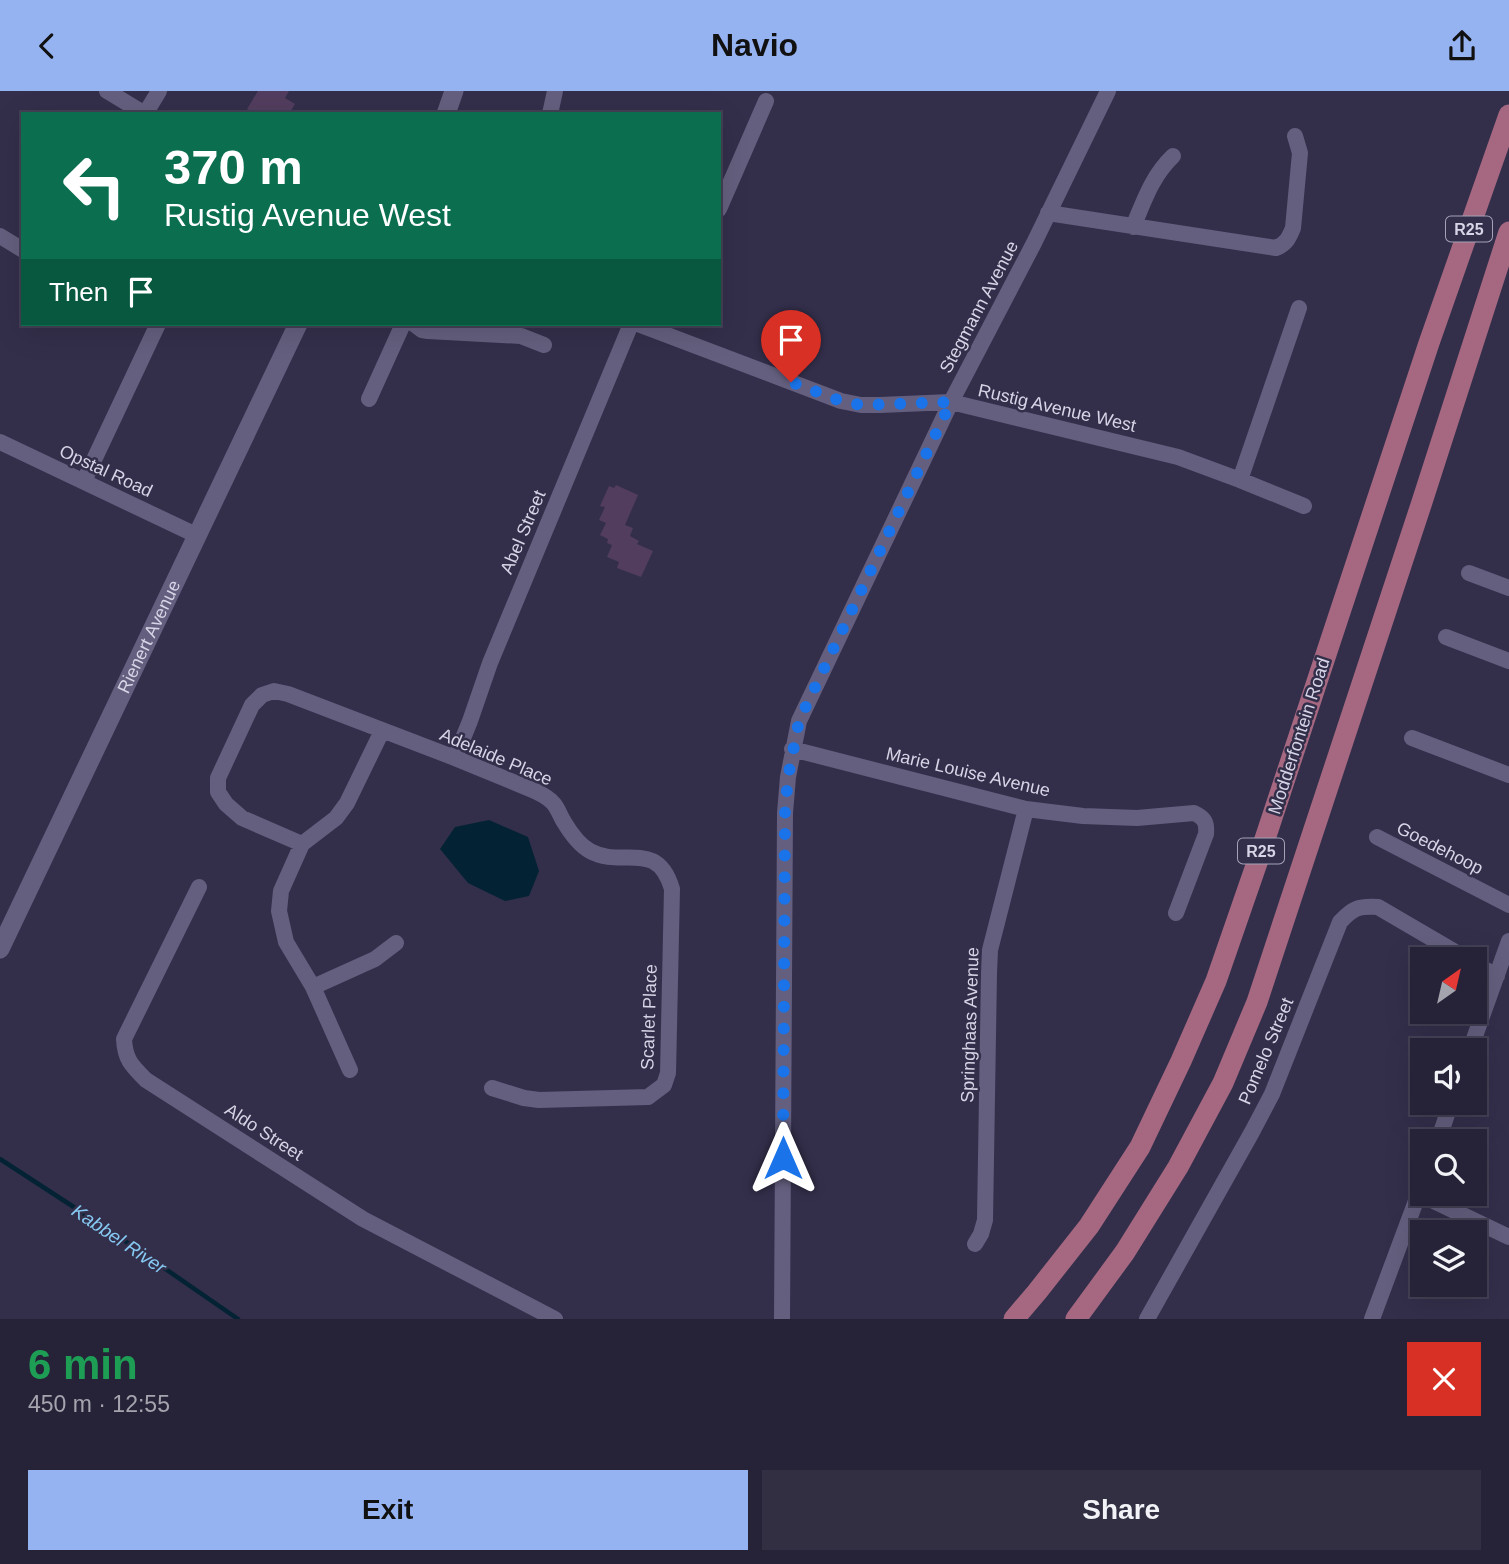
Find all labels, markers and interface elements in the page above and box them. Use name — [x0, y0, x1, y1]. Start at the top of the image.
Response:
icon: back — [28, 27, 66, 65]
text: Navio — [711, 27, 798, 63]
icon: share — [1443, 27, 1481, 65]
icon: left — [49, 140, 140, 231]
text: 370 m — [164, 140, 303, 194]
text: Rustig Avenue West — [164, 197, 451, 233]
road number: R25 — [1446, 217, 1492, 241]
street label: Stegmann Avenue — [936, 237, 1022, 377]
icon: arrive — [122, 273, 160, 311]
text: Then — [49, 277, 108, 307]
pin — [761, 310, 821, 382]
icon: arrive — [772, 321, 810, 359]
street label: Rustig Avenue West — [976, 380, 1138, 436]
street label: Opstal Road — [56, 441, 156, 501]
street label: Abel Street — [496, 487, 550, 577]
street label: Rienert Avenue — [113, 577, 184, 696]
street label: Modderfontein Road — [1264, 655, 1334, 817]
street label: Adelaide Place — [437, 724, 555, 790]
street label: Marie Louise Avenue — [884, 743, 1052, 801]
street label: Goedehoop — [1394, 818, 1486, 878]
road number: R25 — [1238, 839, 1284, 863]
street label: Springhaas Avenue — [957, 947, 983, 1103]
north arrow — [1410, 947, 1488, 1024]
map controls — [1410, 947, 1487, 1297]
street label: Scarlet Place — [637, 964, 661, 1070]
street label: Pomelo Street — [1235, 995, 1297, 1107]
button: sound — [1410, 1038, 1487, 1115]
street label: Aldo Street — [221, 1099, 307, 1165]
position arrow — [746, 1121, 820, 1195]
button: search — [1410, 1129, 1487, 1206]
water label: Kabbel River — [68, 1200, 171, 1278]
button: layers — [1410, 1220, 1487, 1297]
text: 6 min — [28, 1341, 138, 1388]
button: close — [1407, 1342, 1481, 1416]
text: 450 m · 12:55 — [28, 1391, 170, 1417]
button: Exit — [28, 1470, 748, 1550]
button: Share — [762, 1470, 1481, 1550]

